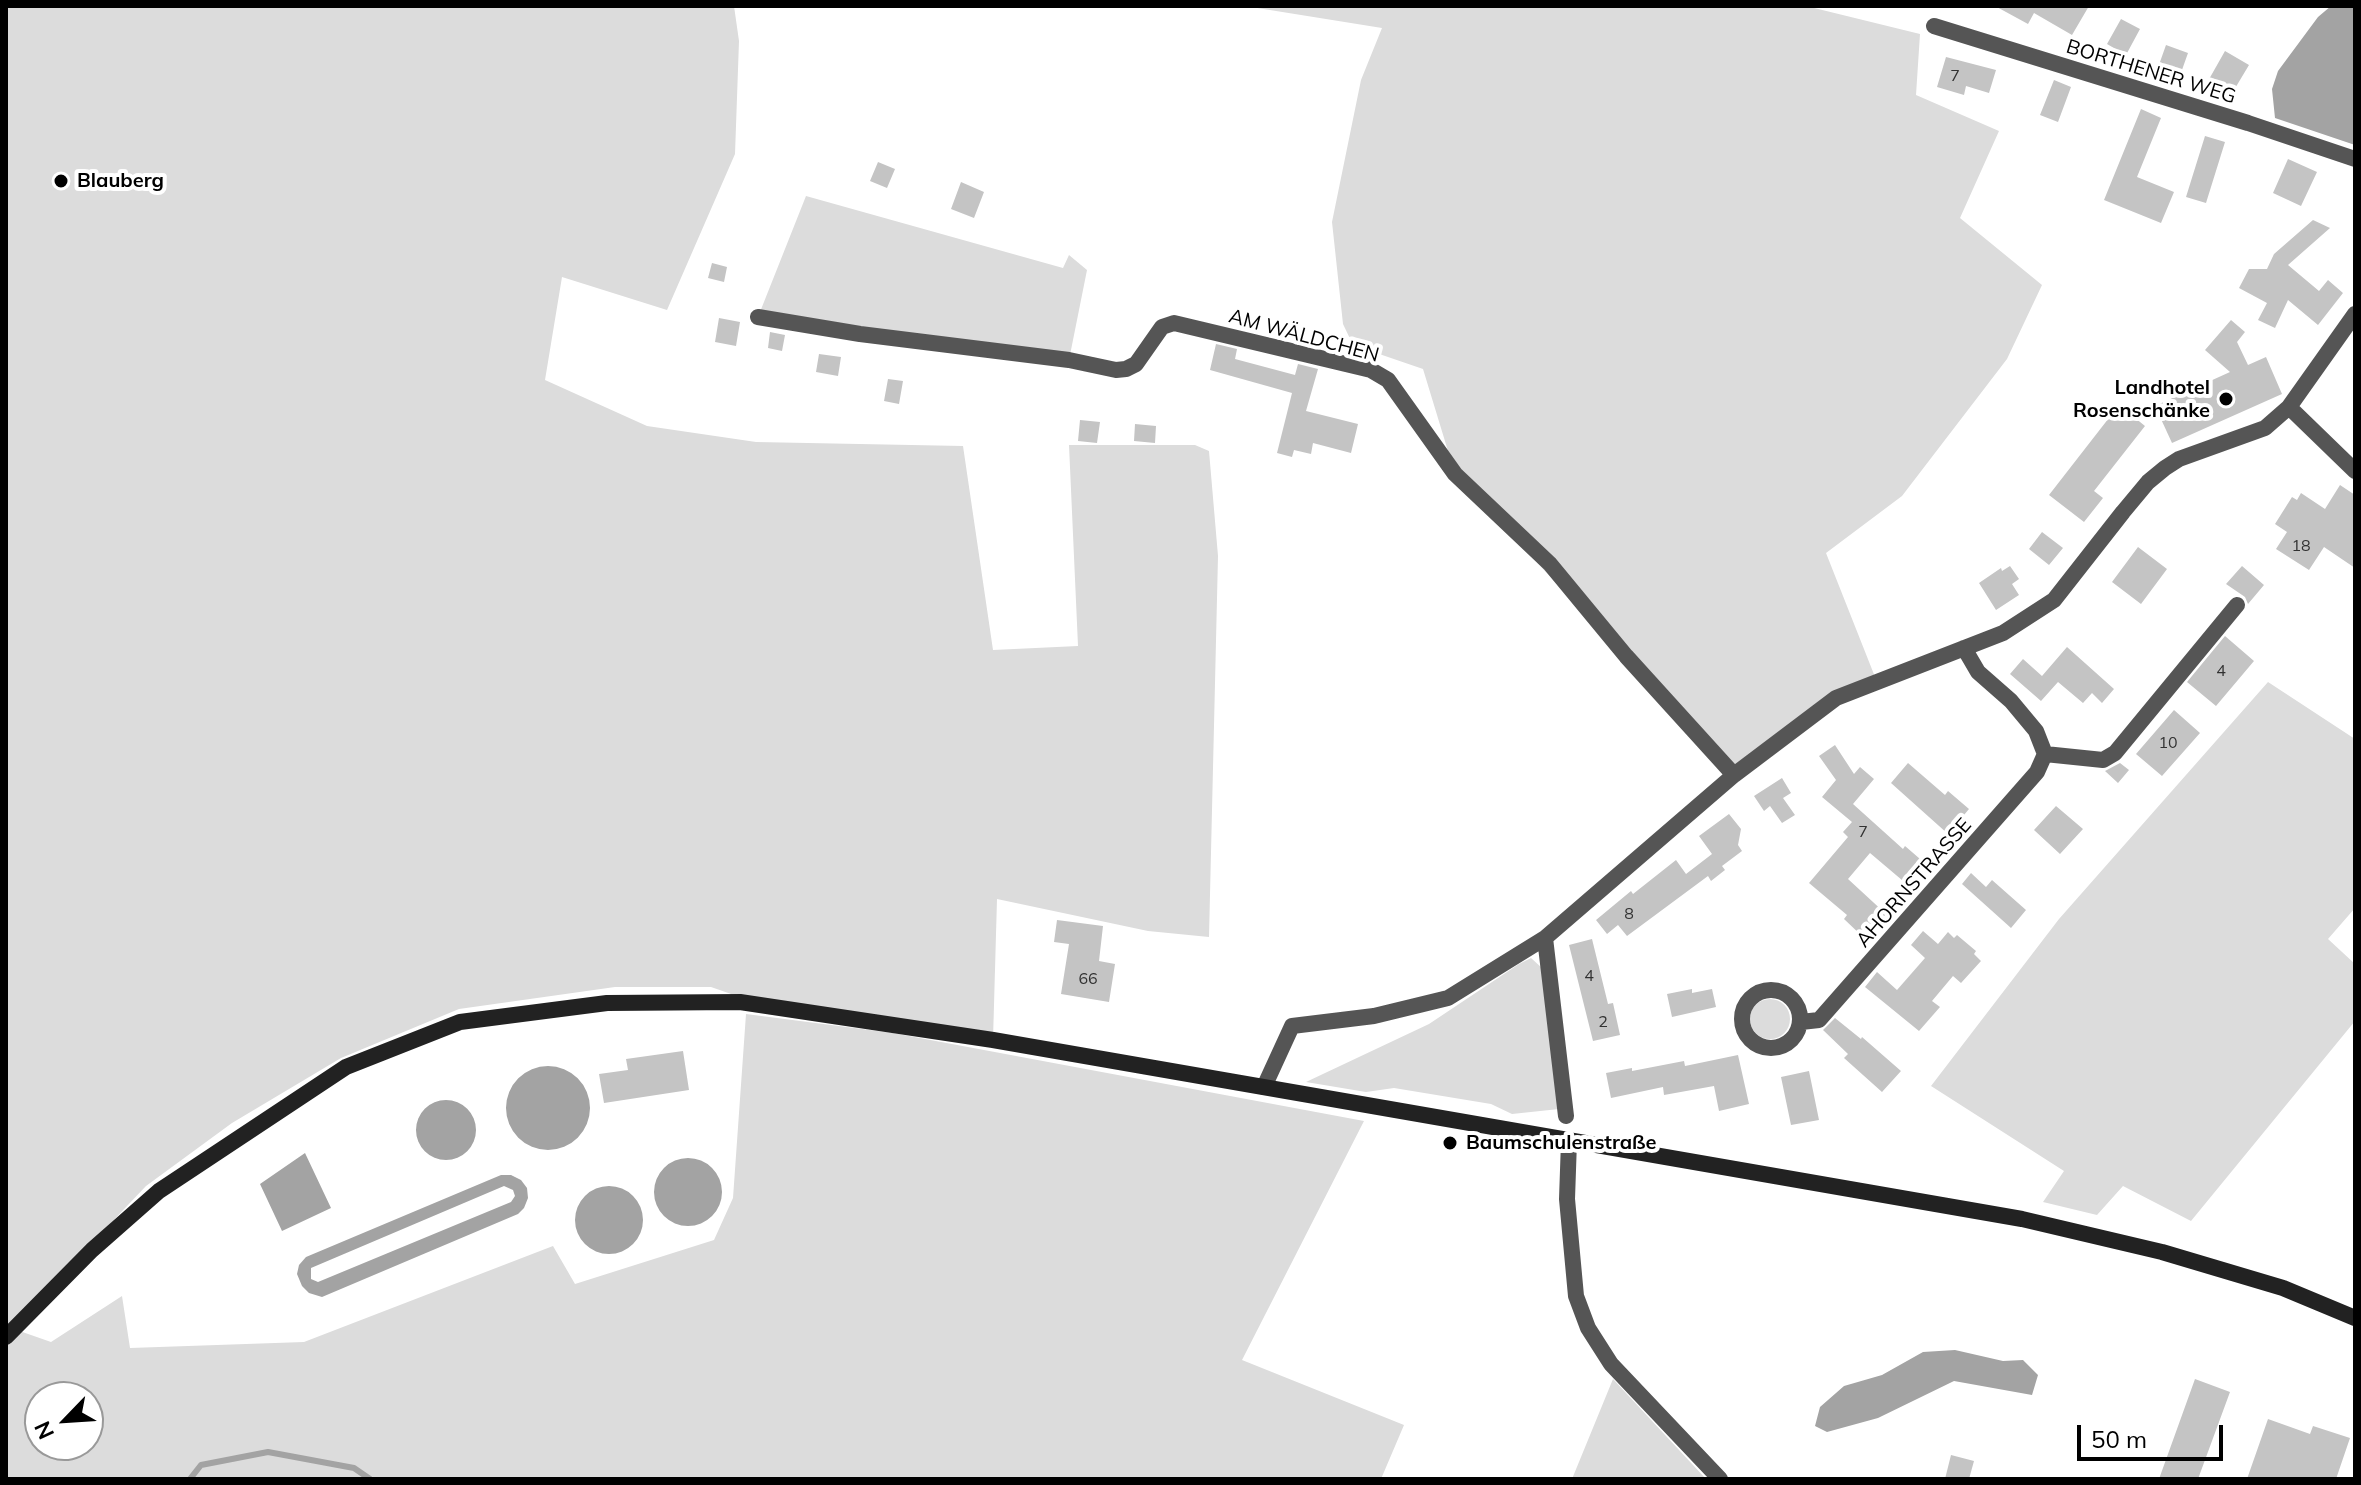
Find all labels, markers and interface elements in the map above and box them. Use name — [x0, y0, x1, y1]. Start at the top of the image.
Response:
street label: BORTHENER WEG — [2063, 35, 2239, 109]
house number: 7 — [1950, 66, 1960, 86]
place label: Blauberg — [77, 169, 164, 193]
marker: Blauberg — [52, 172, 70, 190]
street label: AM WÄLDCHEN — [1226, 304, 1382, 368]
place label: Landhotel Rosenschänke — [2073, 376, 2210, 423]
marker: Landhotel Rosenschänke — [2217, 390, 2235, 408]
house number: 18 — [2291, 536, 2311, 556]
house number: 4 — [2216, 661, 2226, 681]
house number: 10 — [2158, 733, 2178, 753]
street label: AHORNSTRASSE — [1851, 813, 1977, 953]
house number: 7 — [1858, 822, 1868, 842]
house number: 8 — [1624, 904, 1634, 924]
house number: 4 — [1584, 966, 1594, 986]
house number: 66 — [1078, 969, 1098, 989]
house number: 2 — [1598, 1012, 1608, 1032]
place label: Baumschulenstraße — [1466, 1131, 1657, 1155]
marker: Baumschulenstraße — [1441, 1134, 1459, 1152]
north arrow — [24, 1381, 104, 1461]
scale bar — [2081, 1409, 2227, 1459]
text: N — [28, 1417, 60, 1444]
text: 50 m — [2091, 1424, 2147, 1454]

